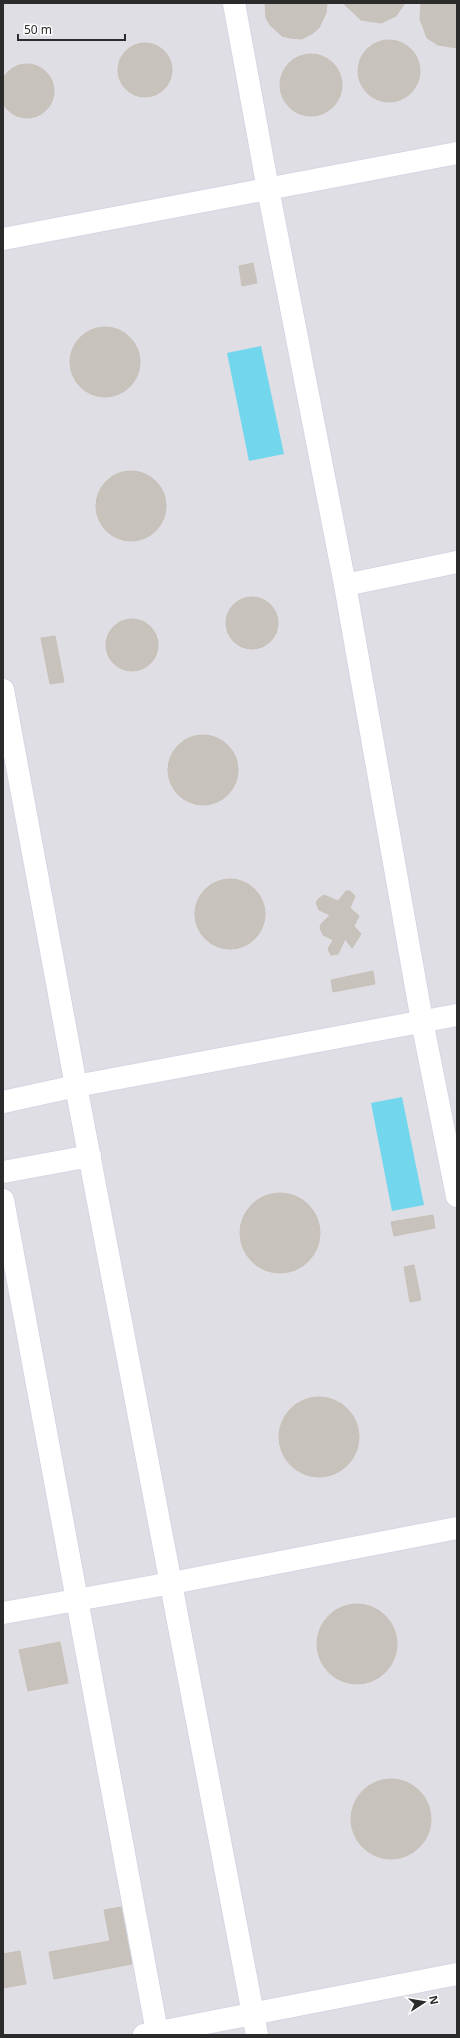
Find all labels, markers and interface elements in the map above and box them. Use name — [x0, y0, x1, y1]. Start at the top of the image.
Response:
scale bar — [18, 16, 125, 42]
text: 50 m — [24, 21, 52, 38]
north arrow — [404, 1982, 444, 2022]
text: N — [426, 1994, 443, 2006]

